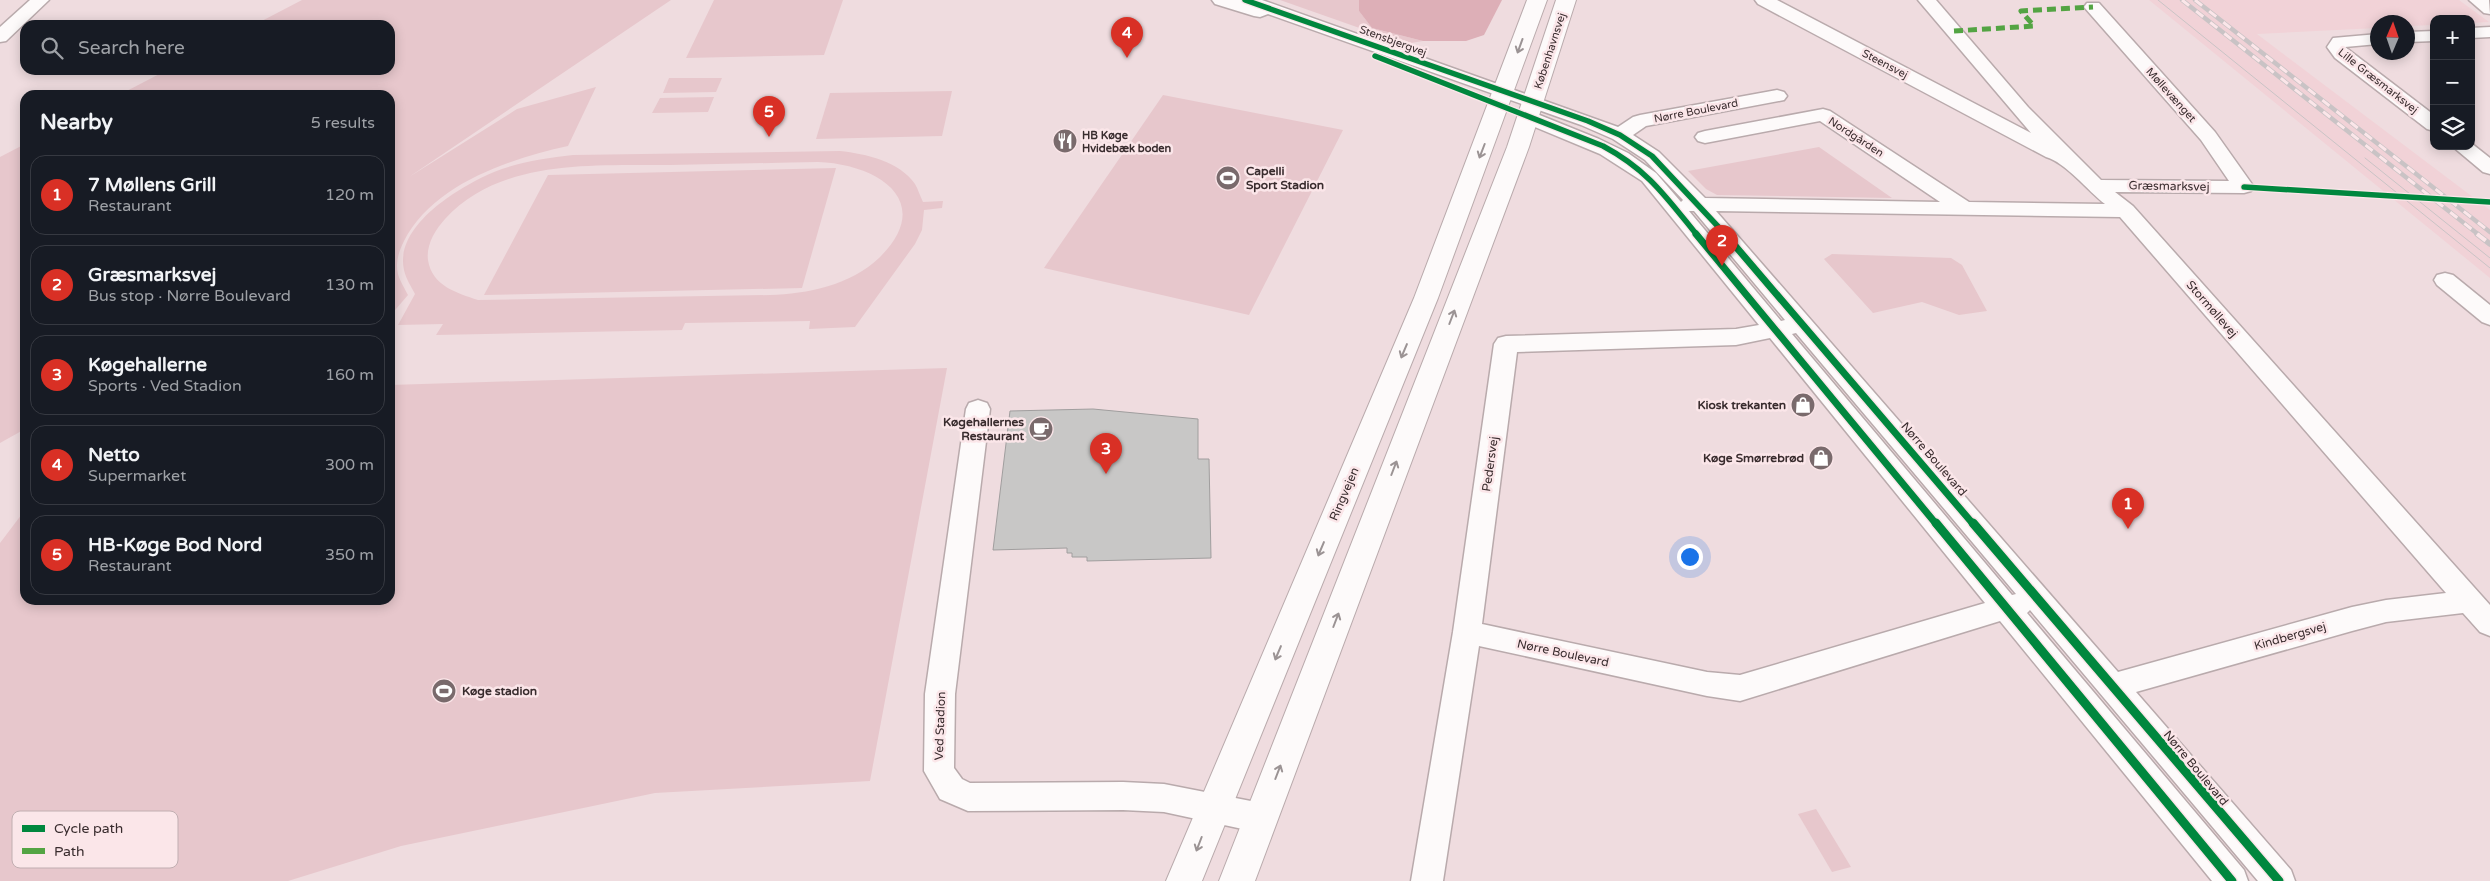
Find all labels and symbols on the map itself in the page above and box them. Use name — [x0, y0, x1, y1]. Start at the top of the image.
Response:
street label: Københavnsvej — [1532, 11, 1568, 91]
north arrow — [2370, 15, 2415, 60]
pin: 4 — [1111, 17, 1143, 58]
street label: Stensbjergvej — [1358, 23, 1429, 59]
one-way arrow — [1515, 37, 1524, 53]
street label: Lille Græsmarksvej — [2335, 46, 2421, 116]
street label: Steensvej — [1860, 47, 1910, 82]
street label: Møllevænget — [2143, 65, 2199, 125]
pin: 5 — [753, 96, 785, 137]
street label: Nørre Boulevard — [1653, 96, 1739, 126]
street label: Nordgården — [1826, 114, 1886, 160]
restaurant icon: HB Køge Hvidebæk boden — [1052, 128, 1078, 154]
place label: HB Køge Hvidebæk boden — [1082, 129, 1172, 155]
one-way arrow — [1477, 142, 1486, 158]
place label: Capelli Sport Stadion — [1246, 164, 1324, 193]
sports icon: Capelli Sport Stadion — [1215, 165, 1241, 191]
street label: Græsmarksvej — [2128, 178, 2210, 194]
pin: 2 — [1706, 225, 1738, 266]
street label: Stormøllevej — [2184, 278, 2240, 340]
one-way arrow — [1448, 309, 1457, 325]
one-way arrow — [1399, 343, 1408, 358]
shop icon: Kiosk trekanten — [1790, 392, 1816, 418]
place label: Kiosk trekanten — [1698, 398, 1786, 412]
place label: Køgehallernes Restaurant — [943, 415, 1024, 443]
cafe icon: Køgehallernes Restaurant — [1028, 416, 1054, 442]
street label: Nørre Boulevard — [1898, 419, 1970, 499]
pin: 3 — [1090, 433, 1122, 474]
street label: Pedersvej — [1479, 436, 1501, 492]
shop icon: Køge Smørrebrød — [1808, 445, 1834, 471]
place label: Køge Smørrebrød — [1703, 451, 1804, 466]
one-way arrow — [1390, 461, 1399, 477]
street label: Ringvejen — [1326, 465, 1362, 523]
pin: 1 — [2112, 488, 2144, 529]
one-way arrow — [1316, 541, 1325, 557]
your location — [1677, 544, 1703, 570]
one-way arrow — [1332, 613, 1341, 628]
street label: Kindbergsvej — [2252, 619, 2328, 653]
street label: Nørre Boulevard — [1516, 636, 1610, 670]
one-way arrow — [1272, 645, 1282, 660]
sports icon: Køge stadion — [431, 678, 457, 704]
place label: Køge stadion — [462, 684, 537, 699]
street label: Ved Stadion — [932, 691, 948, 761]
street label: Nørre Boulevard — [2161, 728, 2231, 808]
one-way arrow — [1274, 765, 1283, 780]
legend — [12, 811, 178, 868]
text: Cycle path — [54, 820, 123, 837]
one-way arrow — [1194, 836, 1203, 851]
text: Path — [54, 843, 85, 860]

